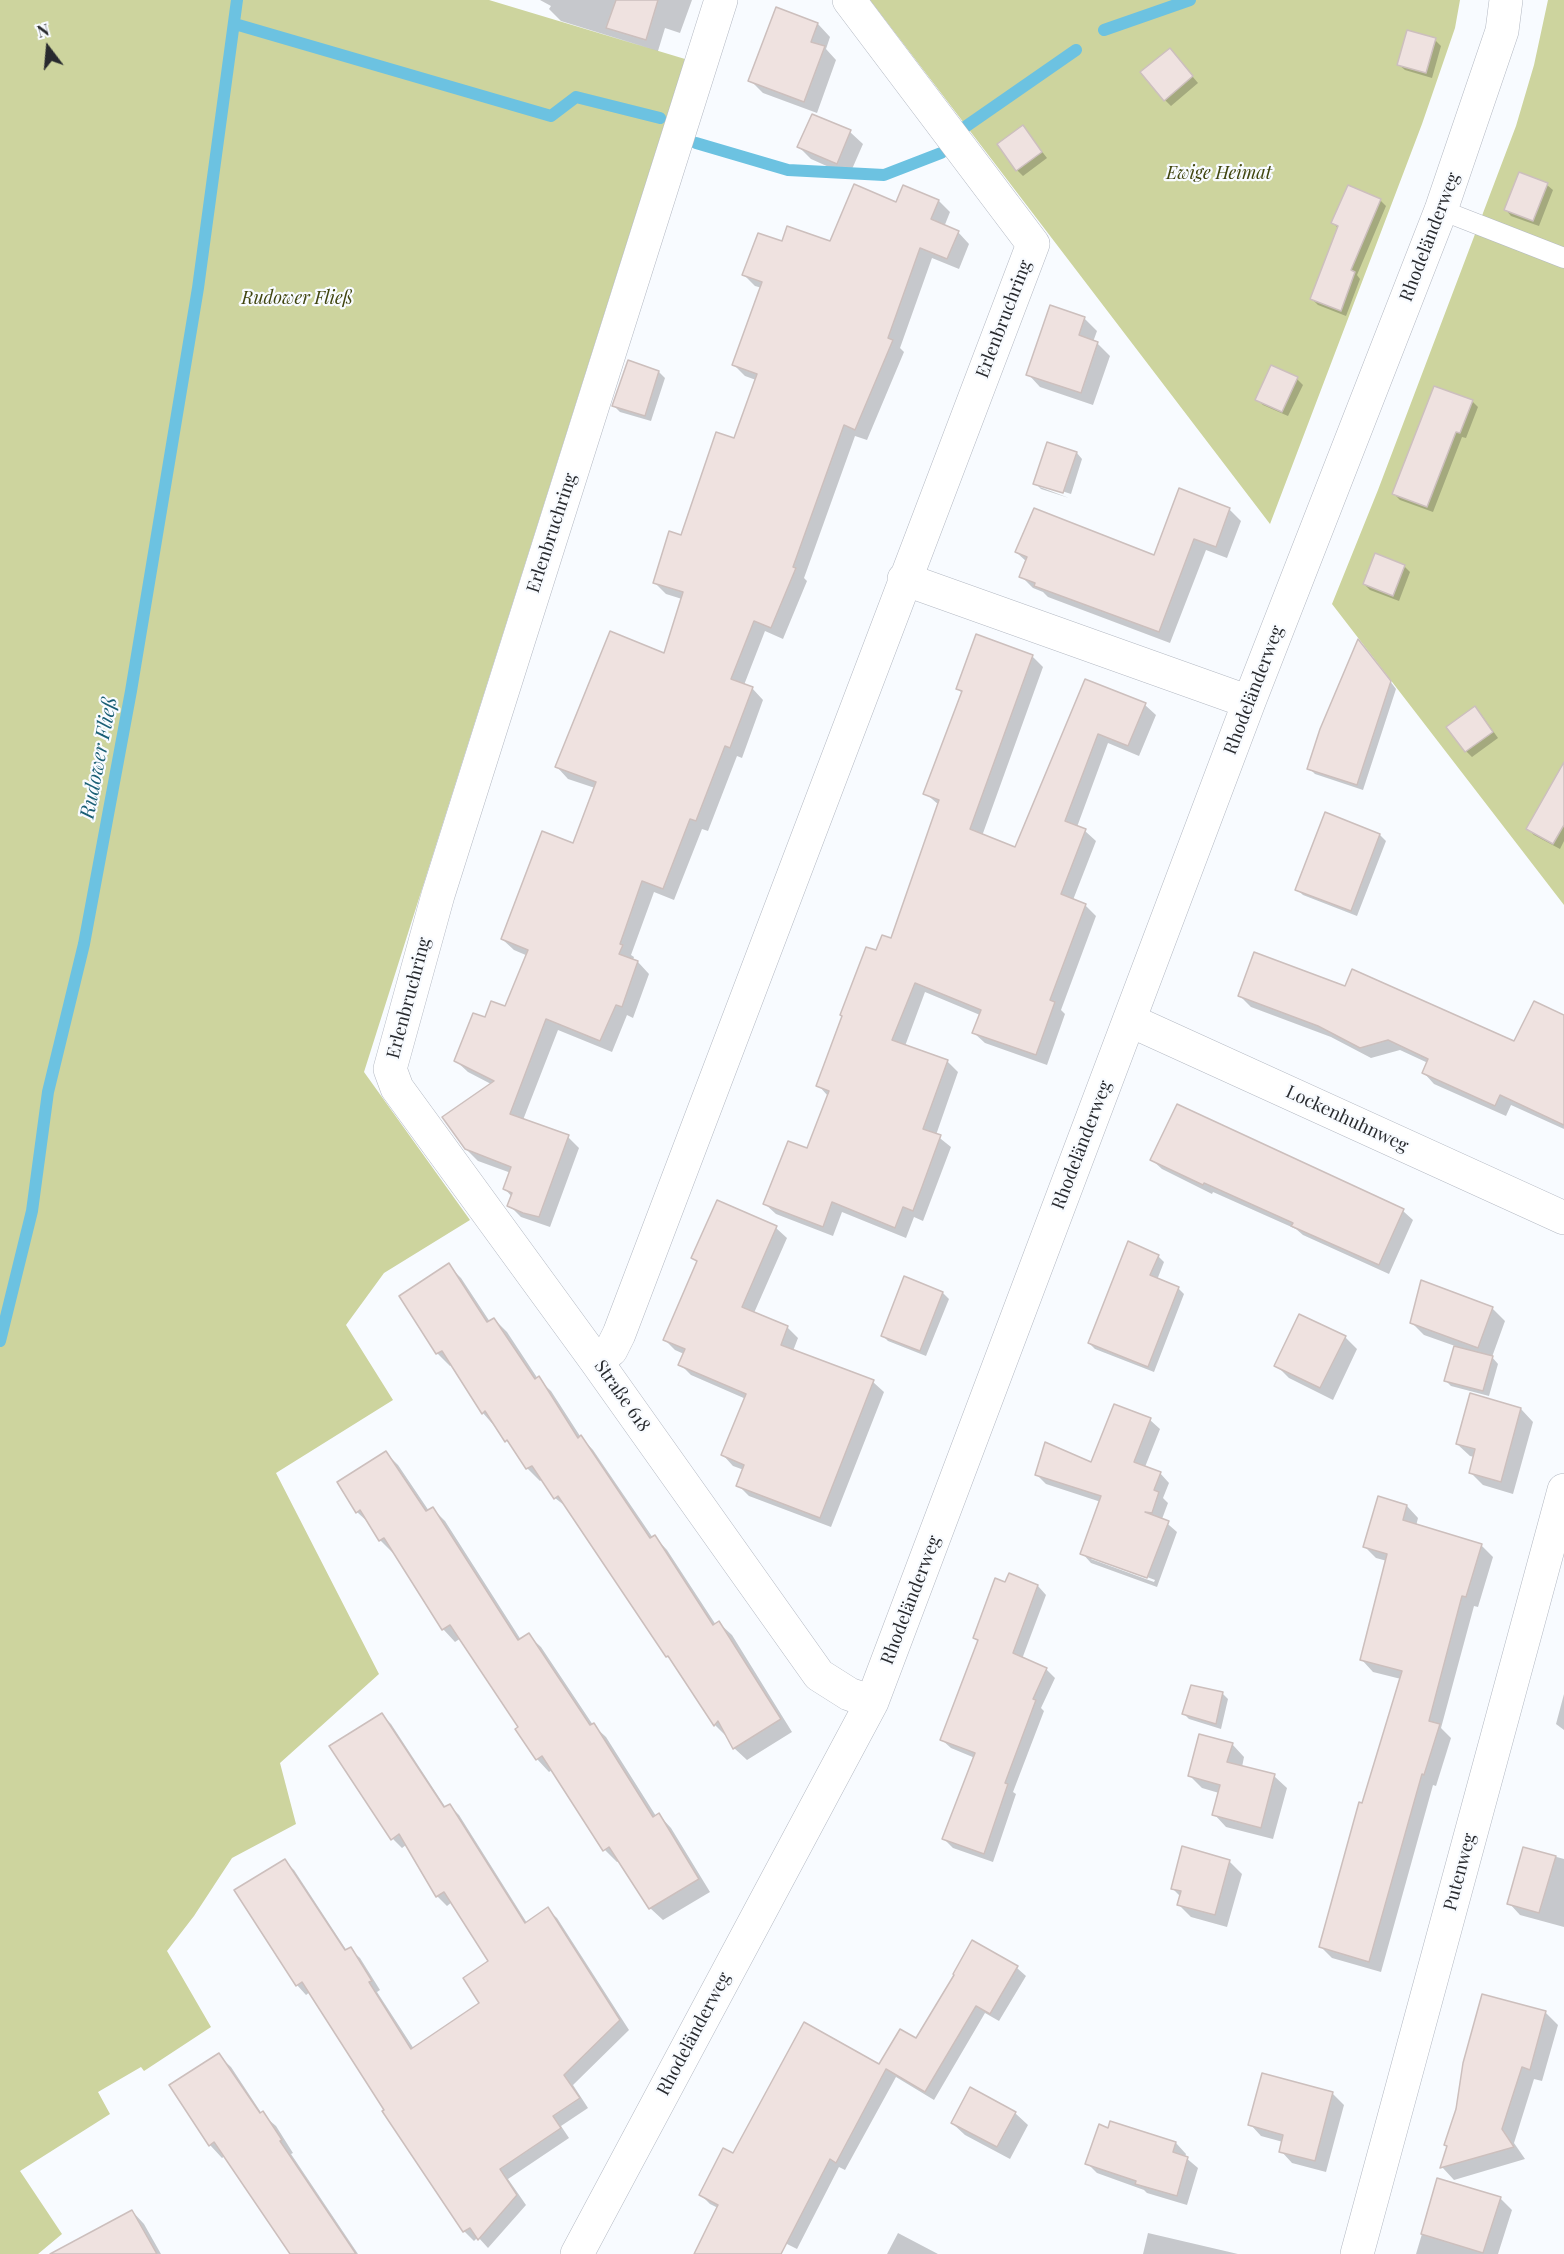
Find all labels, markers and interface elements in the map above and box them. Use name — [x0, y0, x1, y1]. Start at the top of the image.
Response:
north arrow — [18, 18, 78, 78]
text: N — [34, 19, 51, 42]
park label: Ewige Heimat — [1166, 162, 1272, 184]
street label: Rhodeländerweg — [1395, 169, 1465, 305]
street label: Erlenbruchring — [972, 257, 1036, 381]
park label: Rudower Fließ — [241, 287, 353, 309]
street label: Erlenbruchring — [522, 470, 582, 596]
street label: Rhodeländerweg — [1219, 622, 1289, 758]
water label: Rudower Fließ — [75, 695, 123, 821]
street label: Erlenbruchring — [382, 935, 436, 1061]
street label: Rhodeländerweg — [1047, 1077, 1117, 1213]
street label: Lockenhuhnweg — [1282, 1081, 1412, 1157]
street label: Straße 618 — [589, 1356, 655, 1436]
street label: Rhodeländerweg — [876, 1532, 946, 1668]
street label: Putenweg — [1439, 1831, 1481, 1913]
street label: Rhodeländerweg — [652, 1969, 736, 2099]

